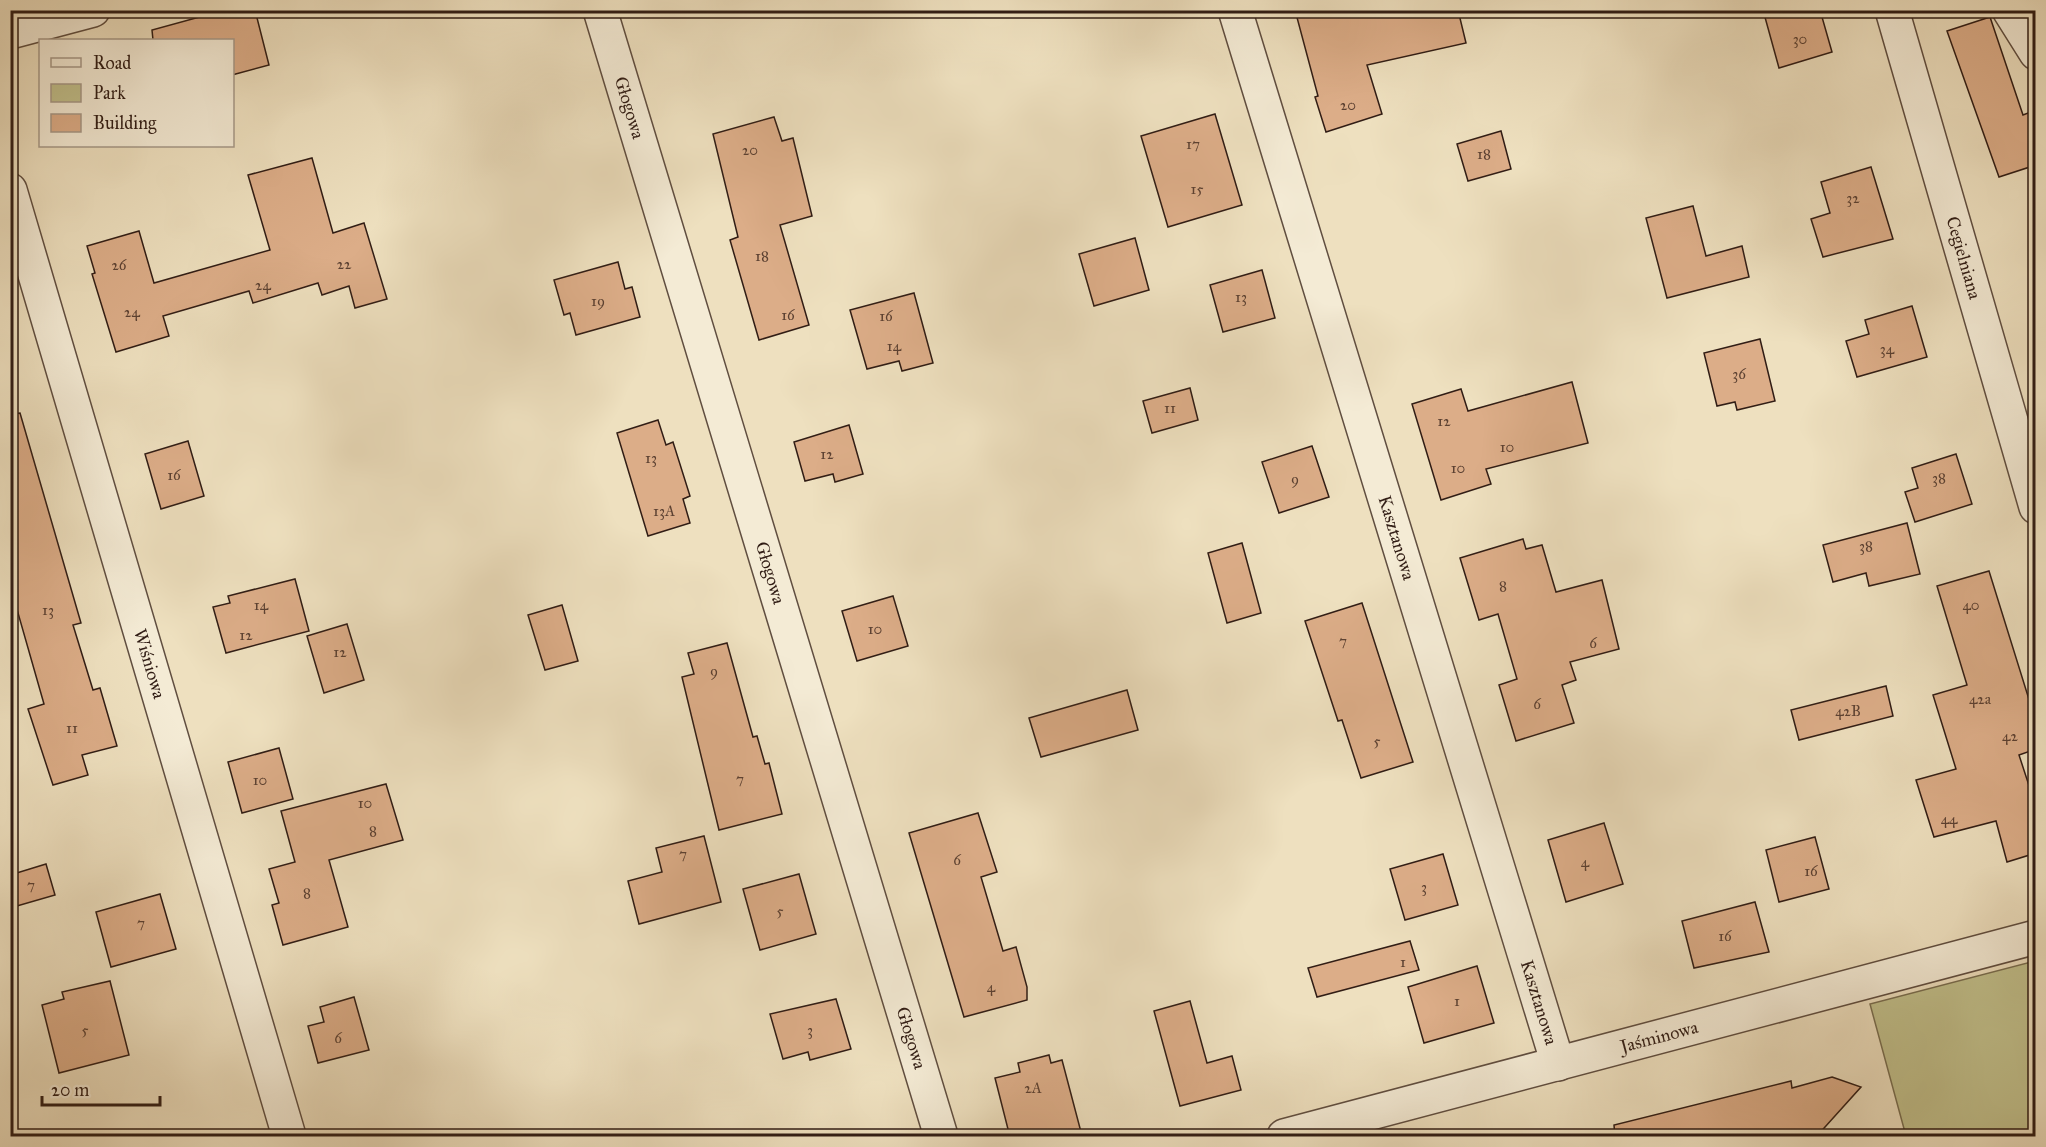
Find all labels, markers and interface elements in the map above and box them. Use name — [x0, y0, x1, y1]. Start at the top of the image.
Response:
house number: 30 — [1793, 30, 1807, 48]
legend — [39, 39, 234, 147]
text: Road — [93, 52, 131, 74]
street label: Głogowa — [610, 74, 649, 142]
text: Park — [93, 82, 126, 104]
house number: 20 — [1340, 96, 1356, 114]
text: Building — [93, 112, 157, 135]
house number: 17 — [1186, 135, 1200, 153]
house number: 20 — [742, 141, 758, 159]
house number: 18 — [1477, 145, 1491, 163]
house number: 15 — [1191, 180, 1203, 198]
house number: 32 — [1846, 189, 1860, 207]
street label: Cegielniana — [1941, 214, 1986, 302]
house number: 18 — [755, 247, 769, 265]
house number: 22 — [337, 255, 352, 273]
house number: 26 — [111, 256, 128, 274]
house number: 24 — [255, 276, 272, 294]
house number: 13 — [1235, 288, 1247, 306]
house number: 19 — [591, 292, 605, 310]
house number: 24 — [124, 303, 141, 321]
house number: 16 — [781, 306, 796, 324]
house number: 16 — [879, 307, 894, 325]
house number: 14 — [887, 337, 902, 355]
house number: 34 — [1880, 340, 1895, 358]
house number: 36 — [1732, 365, 1747, 383]
house number: 11 — [1164, 399, 1176, 417]
house number: 12 — [1437, 412, 1451, 430]
house number: 10 — [1500, 438, 1514, 456]
house number: 12 — [820, 445, 834, 463]
house number: 13 — [645, 449, 657, 467]
house number: 10 — [1451, 459, 1465, 477]
house number: 16 — [167, 466, 182, 484]
house number: 38 — [1932, 469, 1946, 487]
house number: 9 — [1291, 470, 1299, 488]
street label: Kasztanowa — [1373, 493, 1420, 583]
house number: 13A — [653, 502, 675, 520]
house number: 38 — [1859, 537, 1873, 555]
street label: Głogowa — [751, 539, 790, 607]
house number: 8 — [1499, 577, 1507, 595]
house number: 14 — [254, 596, 269, 614]
house number: 40 — [1962, 596, 1980, 614]
house number: 13 — [42, 601, 54, 619]
house number: 10 — [868, 620, 882, 638]
street label: Wiśniowa — [129, 626, 171, 702]
house number: 12 — [239, 626, 253, 644]
house number: 7 — [1339, 632, 1347, 650]
house number: 6 — [1589, 634, 1598, 652]
house number: 12 — [333, 643, 347, 661]
house number: 9 — [710, 662, 718, 680]
house number: 42a — [1969, 690, 1992, 708]
house number: 6 — [1533, 695, 1542, 713]
house number: 42B — [1835, 702, 1861, 720]
house number: 11 — [66, 719, 78, 737]
house number: 42 — [2002, 727, 2018, 745]
house number: 5 — [1374, 732, 1381, 750]
house number: 7 — [736, 770, 744, 788]
house number: 10 — [253, 771, 267, 789]
house number: 10 — [358, 794, 372, 812]
house number: 44 — [1941, 810, 1958, 828]
house number: 8 — [369, 822, 377, 840]
house number: 7 — [679, 845, 687, 863]
house number: 6 — [953, 851, 962, 869]
house number: 4 — [1581, 853, 1590, 871]
house number: 16 — [1804, 862, 1819, 880]
house number: 7 — [27, 876, 35, 894]
house number: 3 — [1421, 878, 1427, 896]
house number: 8 — [303, 884, 311, 902]
house number: 5 — [777, 902, 784, 920]
house number: 7 — [137, 914, 145, 932]
house number: 16 — [1718, 927, 1733, 945]
house number: 1 — [1400, 953, 1406, 971]
street label: Kasztanowa — [1516, 957, 1563, 1048]
house number: 4 — [987, 978, 996, 996]
house number: 1 — [1454, 992, 1460, 1010]
street label: Głogowa — [891, 1004, 931, 1072]
street label: Jaśminowa — [1616, 1016, 1701, 1059]
house number: 5 — [82, 1021, 89, 1039]
house number: 3 — [807, 1021, 813, 1039]
house number: 6 — [334, 1029, 343, 1047]
scale bar — [42, 1069, 160, 1107]
text: 20 m — [51, 1079, 89, 1101]
house number: 2A — [1024, 1079, 1042, 1097]

